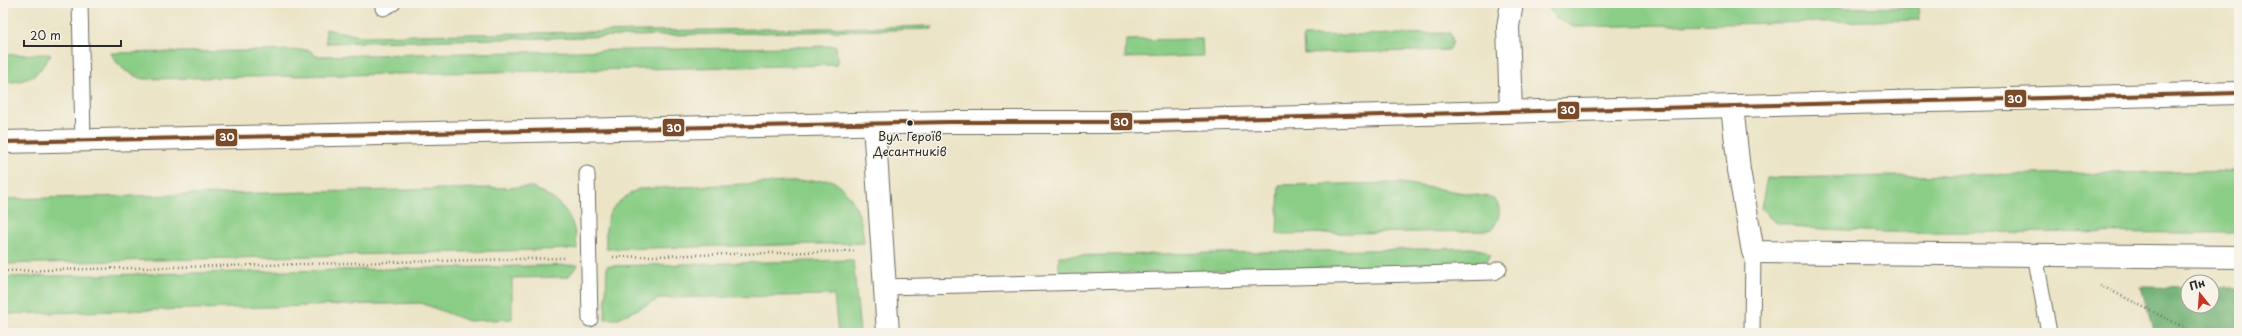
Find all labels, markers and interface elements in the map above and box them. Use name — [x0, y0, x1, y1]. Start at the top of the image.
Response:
scale bar — [24, 22, 121, 48]
text: 20 m — [30, 26, 61, 44]
line badge: 30 — [2004, 89, 2027, 108]
text: 30 — [2007, 90, 2023, 107]
line badge: 30 — [1557, 101, 1580, 120]
text: 30 — [1560, 101, 1576, 118]
line badge: 30 — [1110, 112, 1133, 131]
text: 30 — [1113, 113, 1129, 130]
line badge: 30 — [662, 118, 685, 137]
marker: Вул. Героїв Десантників — [905, 118, 915, 128]
text: 30 — [666, 119, 682, 136]
place label: Вул. Героїв Десантників — [872, 127, 947, 160]
line badge: 30 — [215, 128, 238, 147]
text: 30 — [219, 128, 235, 145]
text: Пн — [2187, 273, 2207, 294]
north arrow — [2180, 274, 2220, 314]

